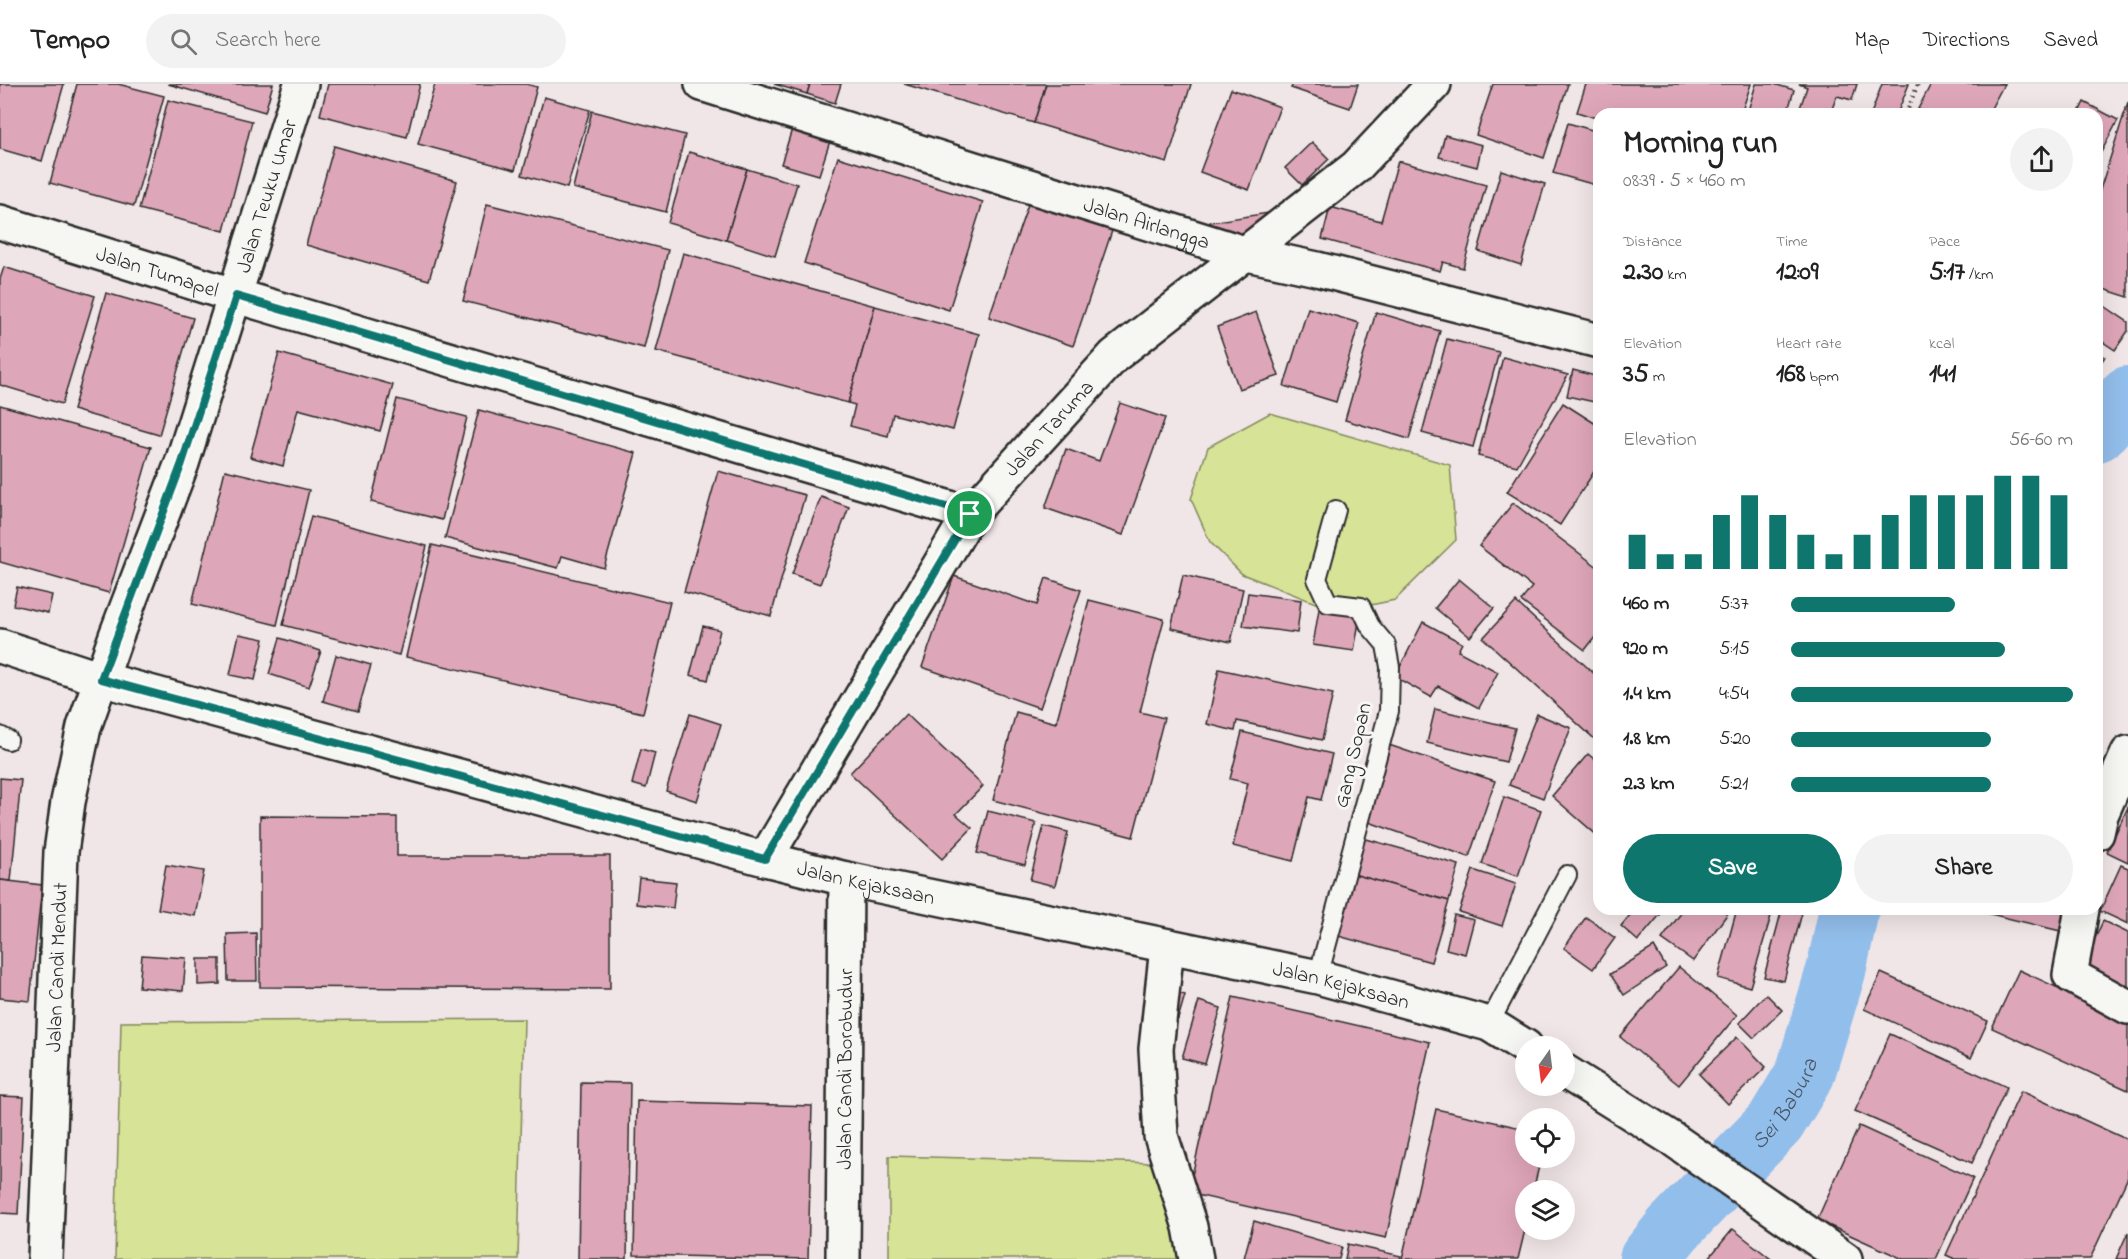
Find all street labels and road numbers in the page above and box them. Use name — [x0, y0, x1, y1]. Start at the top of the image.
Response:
street label: Jalan Teuku Umar — [230, 116, 306, 277]
street label: Jalan Airlangga — [1079, 191, 1213, 258]
street label: Jalan Tumapel — [92, 240, 222, 307]
street label: Jalan Taruma — [998, 374, 1102, 484]
street label: Gang Sopan — [1327, 700, 1383, 811]
street label: Jalan Kejaksaan — [794, 854, 937, 914]
street label: Jalan Candi Mendut — [40, 882, 77, 1053]
street label: Jalan Kejaksaan — [1270, 955, 1412, 1018]
street label: Jalan Candi Borobudur — [831, 968, 862, 1170]

